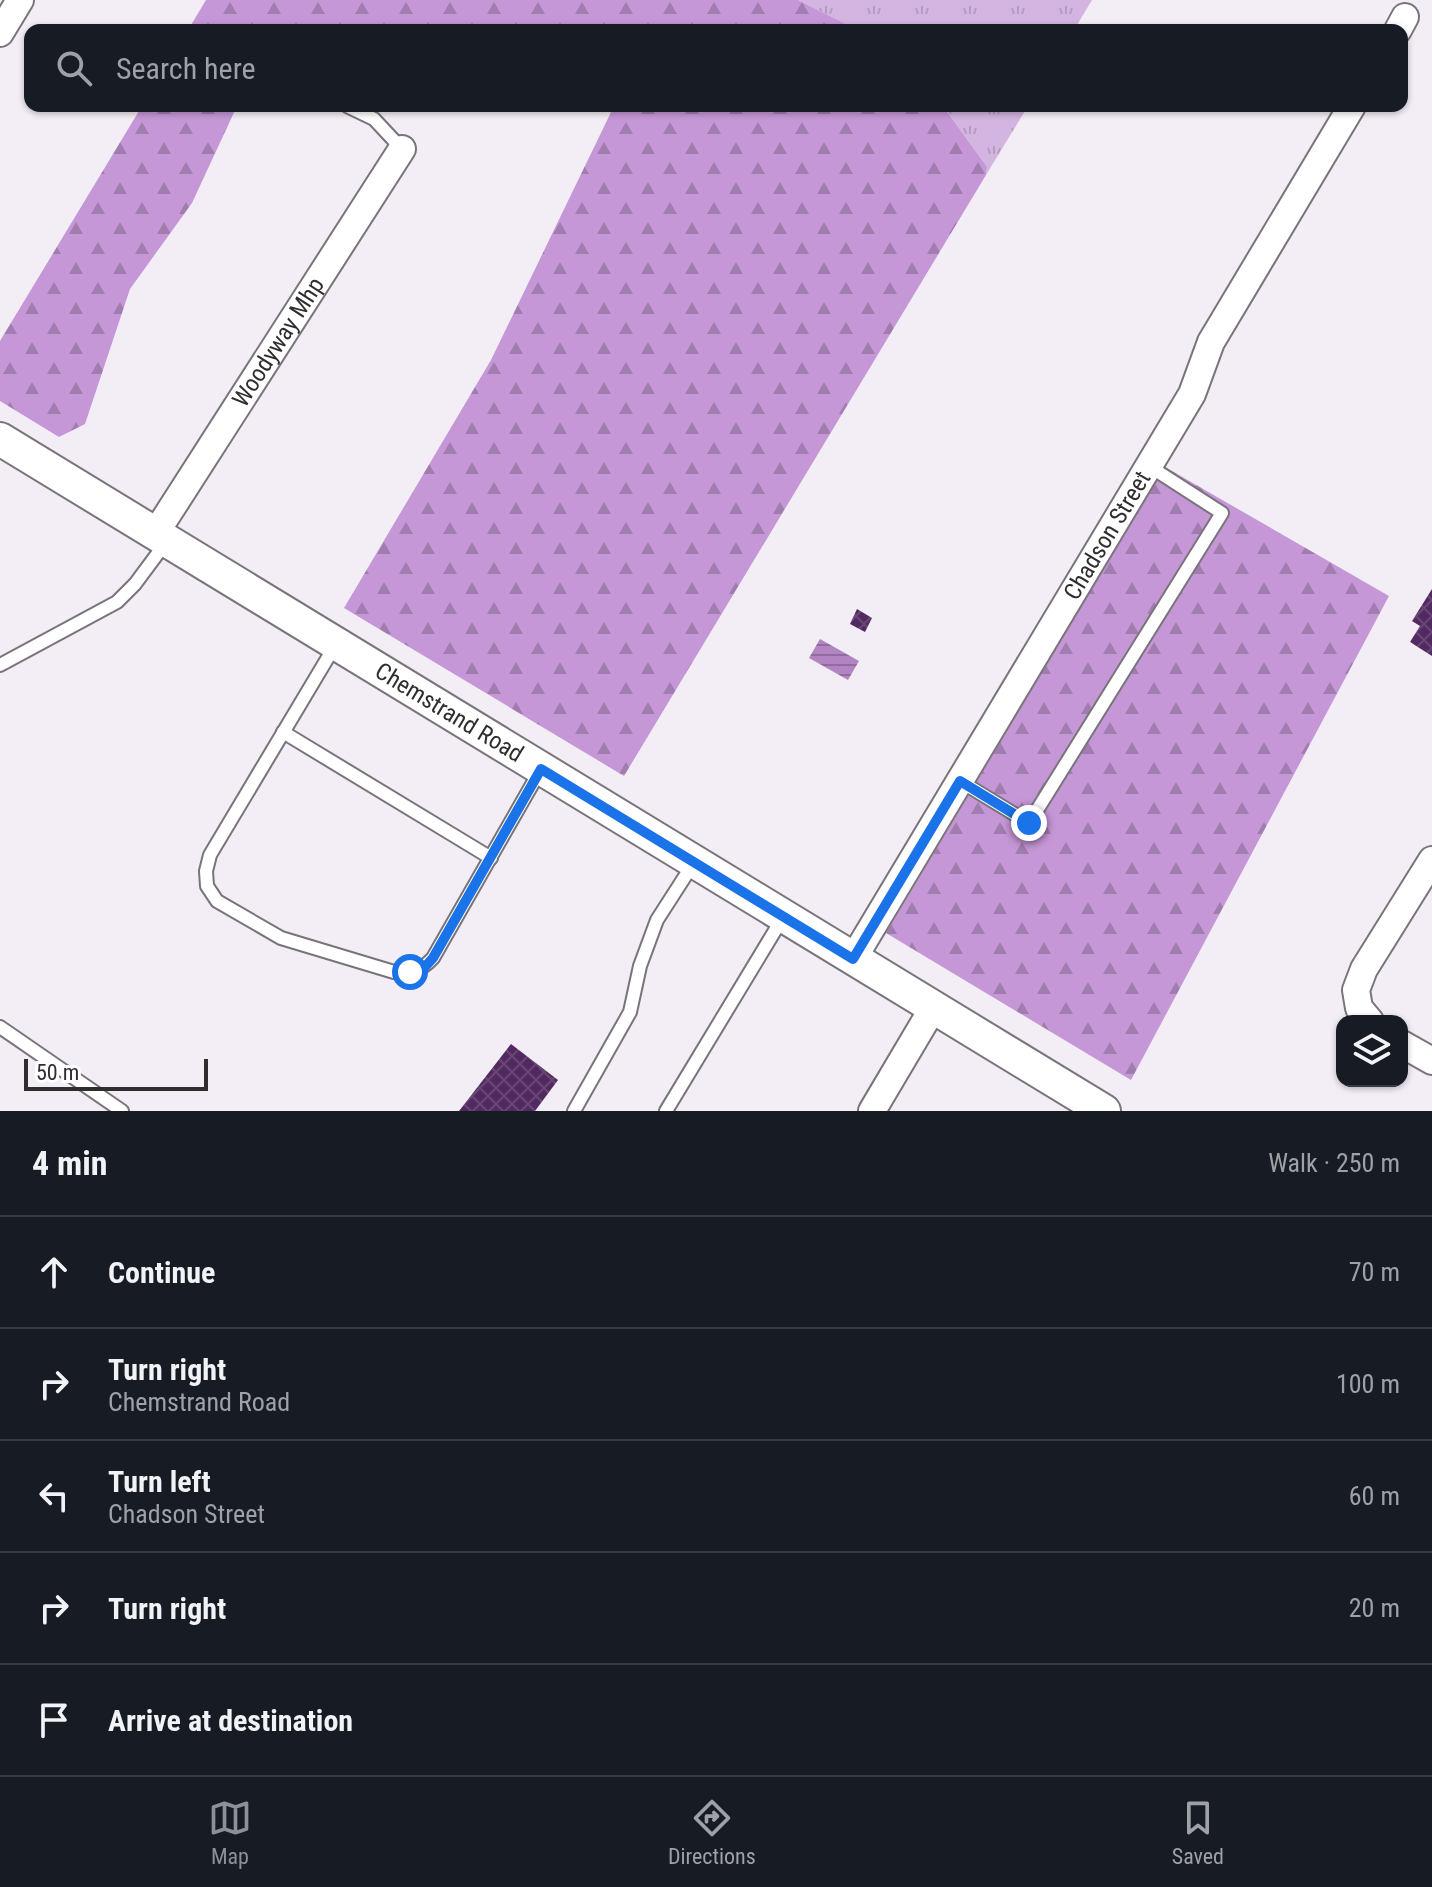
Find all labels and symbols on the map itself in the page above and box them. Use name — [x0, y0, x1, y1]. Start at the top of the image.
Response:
street label: Woodyway Mhp — [226, 272, 330, 412]
street label: Chadson Street — [1058, 466, 1156, 605]
street label: Chemstrand Road — [370, 657, 528, 768]
route end — [1011, 805, 1047, 841]
route start — [392, 954, 428, 990]
scale bar — [24, 1055, 208, 1091]

